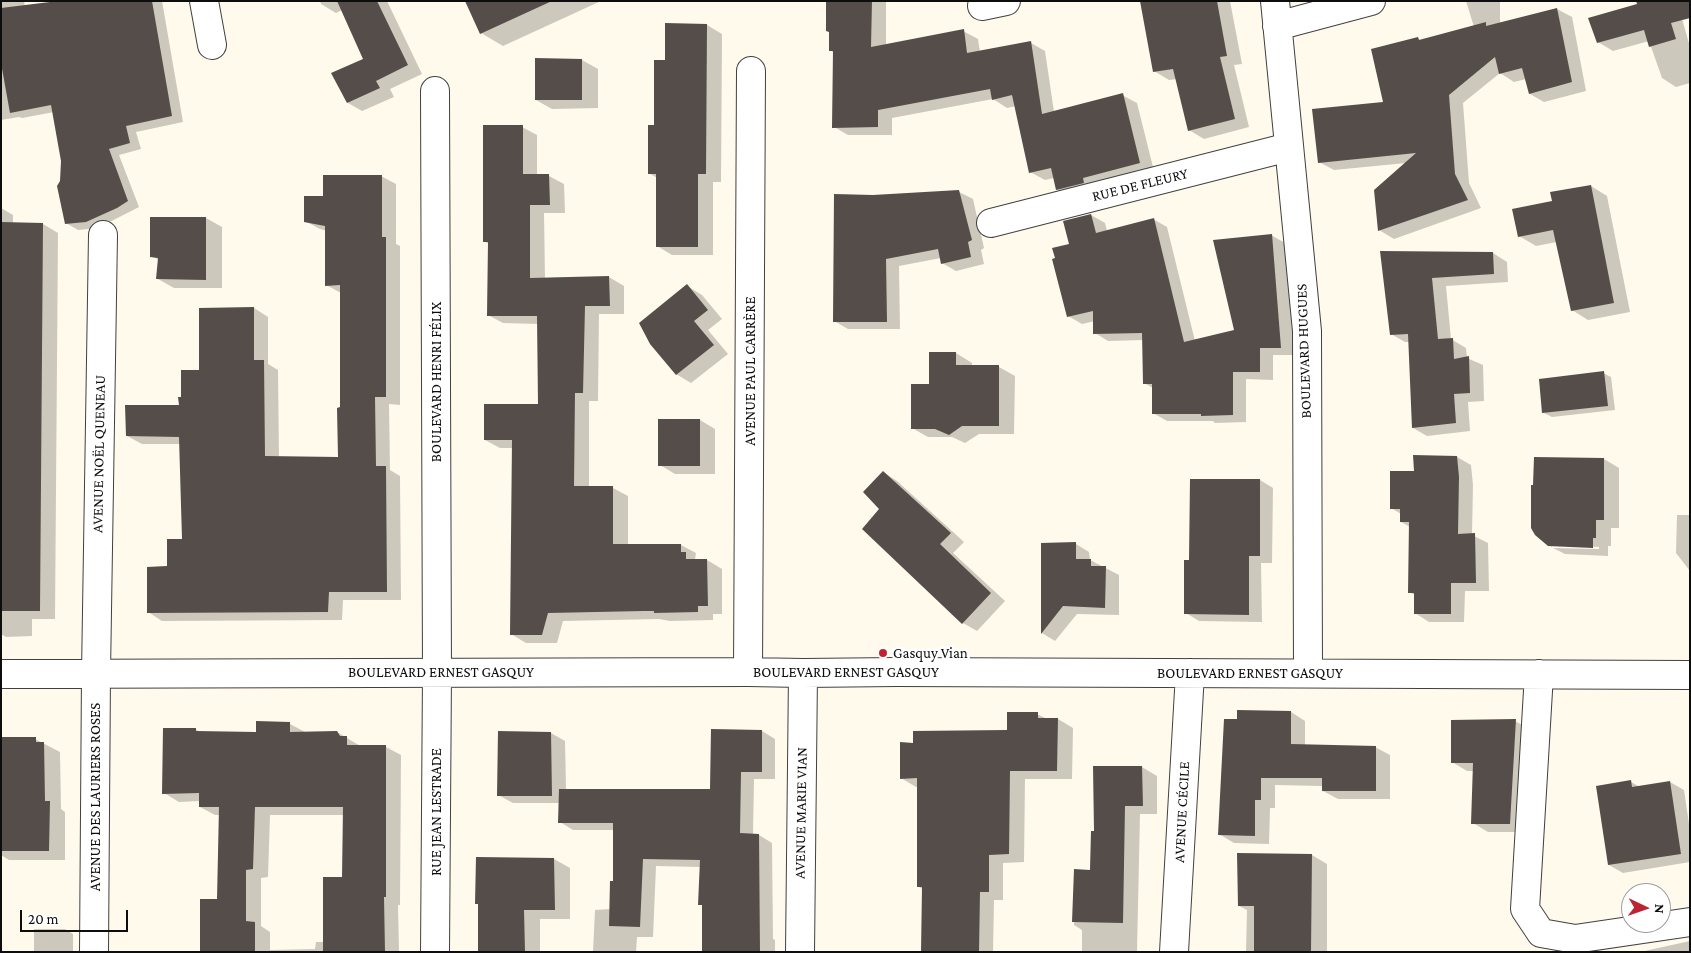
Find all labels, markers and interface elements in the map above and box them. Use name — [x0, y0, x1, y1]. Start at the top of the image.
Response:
street label: RUE DE FLEURY — [1090, 164, 1190, 206]
street label: BOULEVARD HUGUES — [1293, 283, 1315, 419]
street label: AVENUE PAUL CARRÈRE — [741, 296, 759, 446]
street label: BOULEVARD HENRI FÉLIX — [427, 302, 445, 462]
street label: AVENUE NOËL QUENEAU — [89, 375, 109, 533]
place label: Gasquy Vian — [893, 644, 968, 662]
marker: Gasquy Vian — [877, 647, 889, 659]
street label: BOULEVARD ERNEST GASQUY — [348, 663, 534, 681]
street label: BOULEVARD ERNEST GASQUY — [753, 663, 939, 681]
street label: BOULEVARD ERNEST GASQUY — [1157, 664, 1343, 682]
street label: AVENUE DES LAURIERS ROSES — [86, 703, 104, 891]
street label: AVENUE MARIE VIAN — [791, 747, 811, 879]
street label: RUE JEAN LESTRADE — [427, 748, 445, 876]
street label: AVENUE CÉCILE — [1170, 761, 1194, 863]
north arrow — [1621, 883, 1671, 933]
scale bar — [22, 900, 130, 932]
text: N — [1652, 904, 1668, 914]
text: 20 m — [28, 911, 59, 927]

